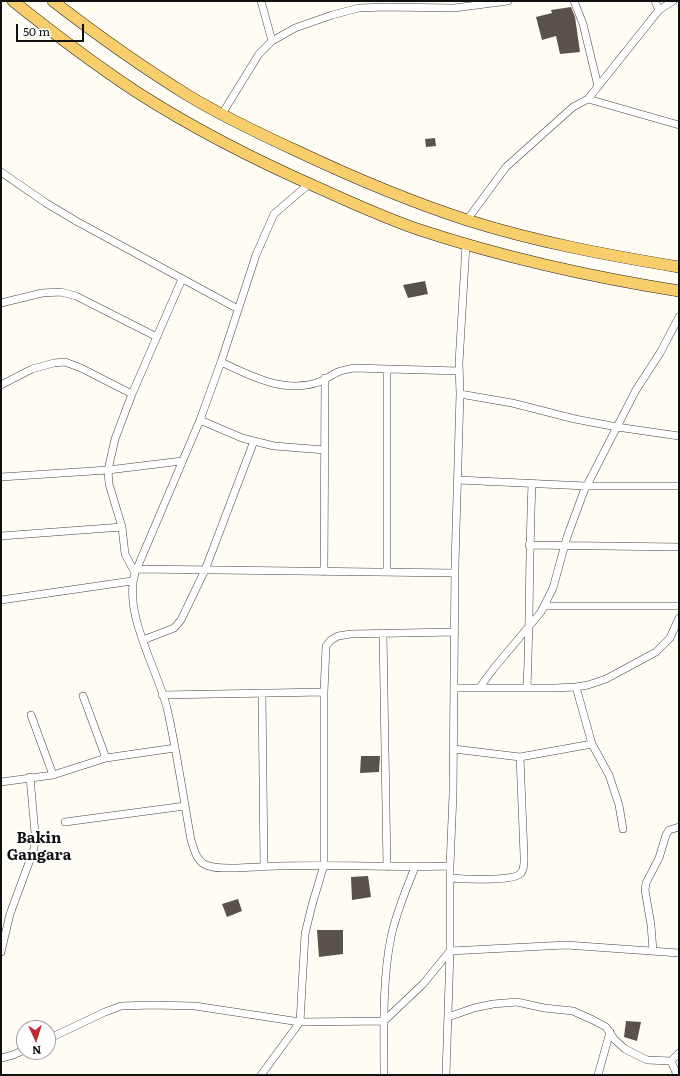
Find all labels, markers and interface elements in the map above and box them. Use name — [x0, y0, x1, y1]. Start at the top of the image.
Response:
scale bar — [18, 16, 86, 42]
text: 50 m — [23, 22, 50, 40]
district label: Bakin Gangara — [7, 830, 71, 865]
north arrow — [16, 1020, 56, 1060]
text: N — [32, 1043, 42, 1059]

